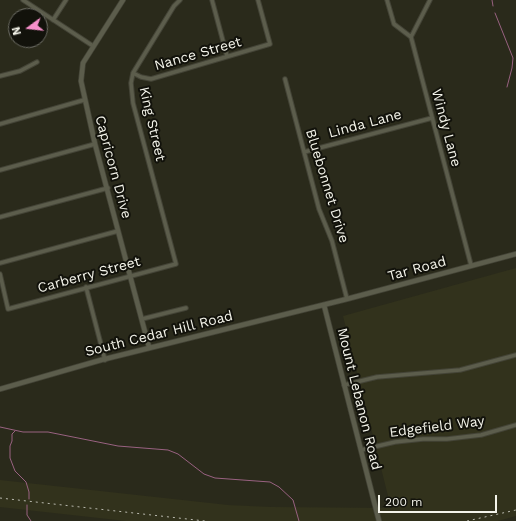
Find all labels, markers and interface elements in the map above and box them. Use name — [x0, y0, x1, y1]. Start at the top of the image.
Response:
north arrow — [8, 8, 48, 48]
text: N — [10, 25, 24, 37]
street label: Nance Street — [153, 34, 243, 74]
street label: King Street — [135, 85, 169, 163]
street label: Windy Lane — [428, 87, 464, 169]
street label: Linda Lane — [326, 106, 404, 142]
street label: Capricorn Drive — [91, 114, 135, 220]
street label: Bluebonnet Drive — [302, 127, 352, 245]
street label: Carberry Street — [36, 253, 142, 297]
street label: Tar Road — [386, 253, 448, 285]
street label: South Cedar Hill Road — [83, 307, 235, 361]
street label: Mount Lebanon Road — [333, 326, 385, 472]
street label: Edgefield Way — [388, 413, 486, 441]
scale bar — [380, 487, 499, 513]
text: 200 m — [385, 495, 422, 509]

